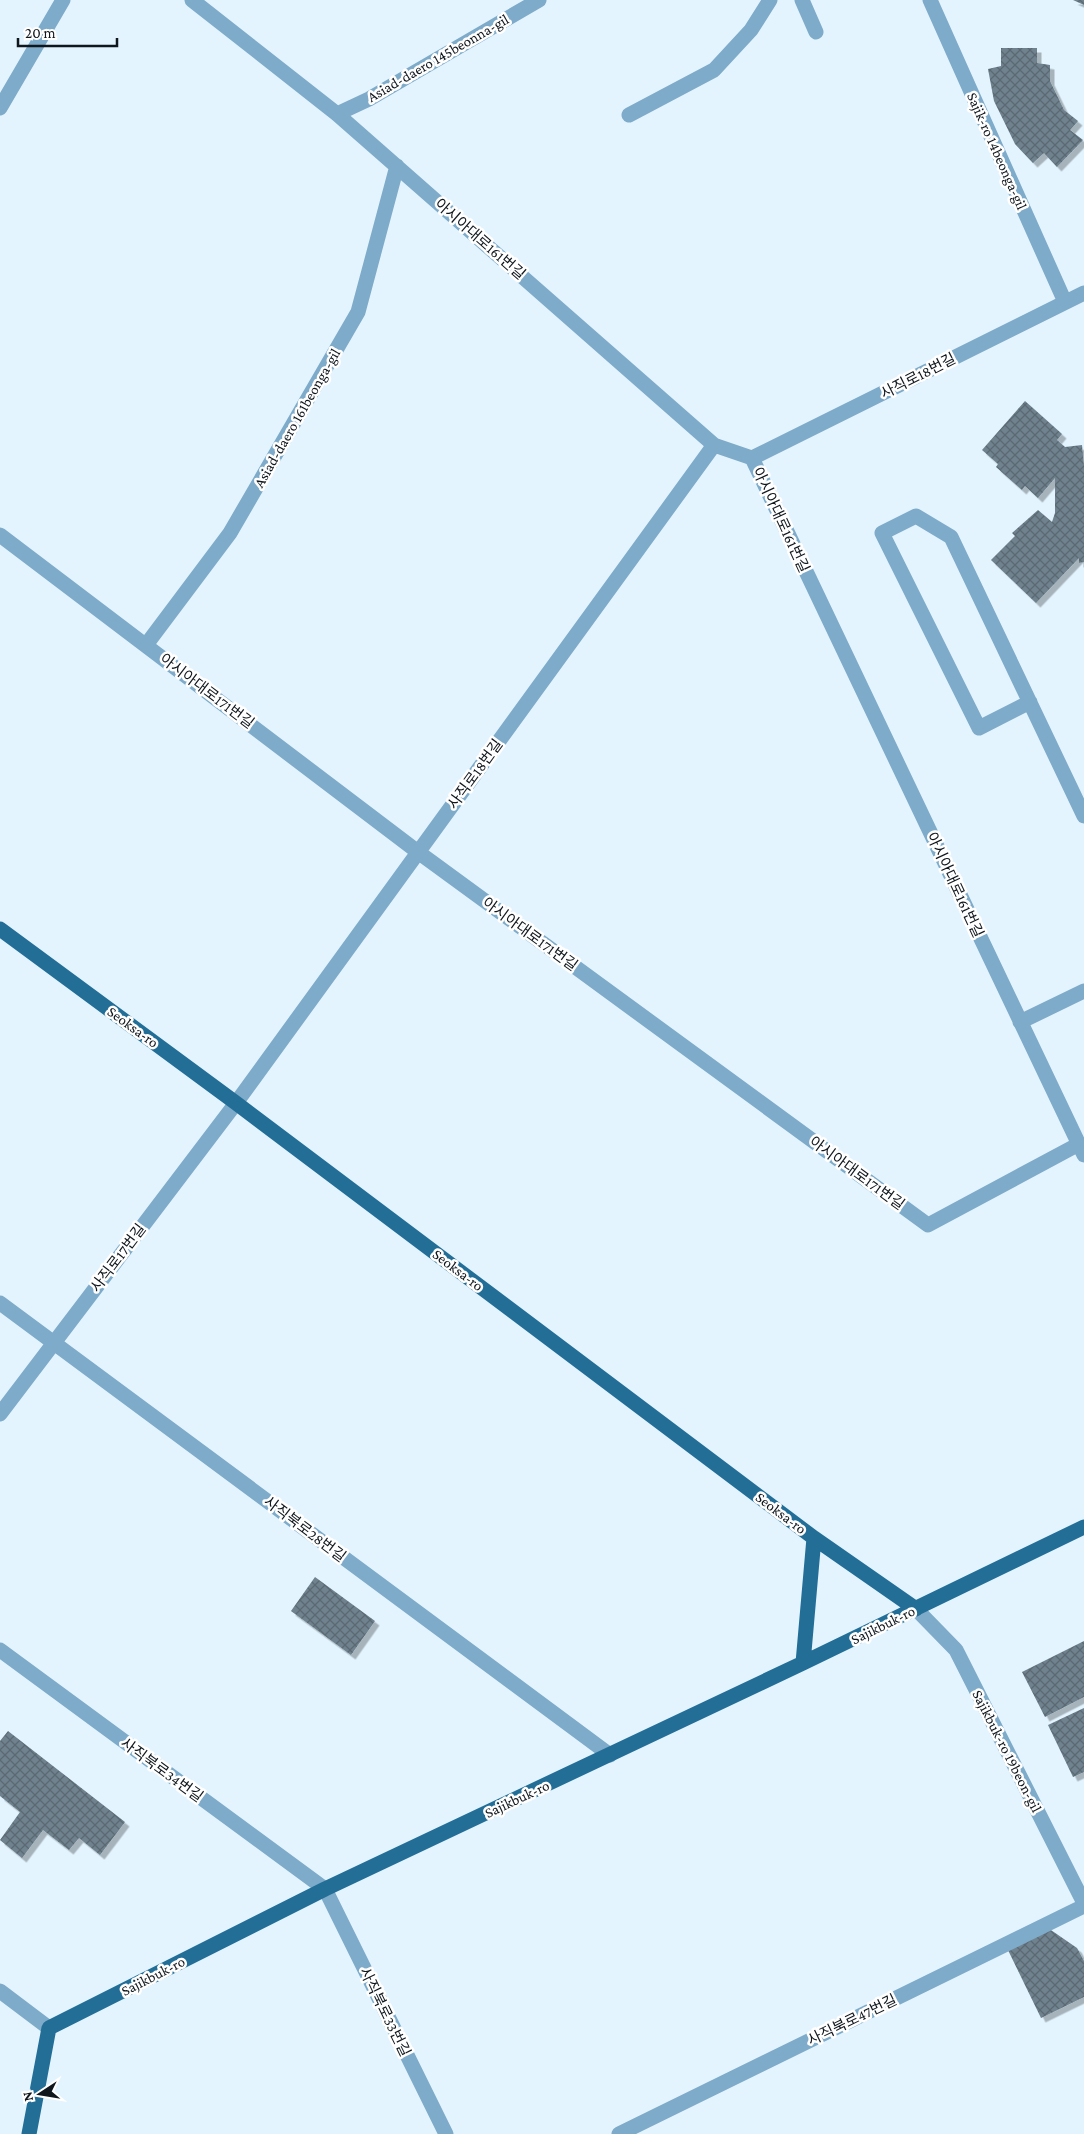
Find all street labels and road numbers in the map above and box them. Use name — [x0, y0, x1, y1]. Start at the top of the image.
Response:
street label: Asiad-daero 145beonna-gil — [364, 11, 512, 106]
street label: Sajik-ro 14beonga-gil — [963, 90, 1030, 212]
street label: 아시아대로161번길 — [432, 196, 528, 282]
street label: Asiad-daero 161beonga-gil — [251, 346, 344, 491]
street label: 사직로18번길 — [878, 350, 958, 402]
street label: 아시아대로161번길 — [750, 465, 812, 575]
street label: 아시아대로171번길 — [157, 650, 257, 732]
street label: 사직로18번길 — [444, 736, 506, 812]
street label: 아시아대로161번길 — [924, 830, 986, 940]
street label: 아시아대로171번길 — [479, 894, 581, 974]
street label: Seoksa-ro — [104, 1003, 162, 1051]
street label: 아시아대로171번길 — [806, 1133, 908, 1213]
street label: 사직로17번길 — [87, 1221, 149, 1295]
street label: Seoksa-ro — [430, 1246, 486, 1294]
street label: Seoksa-ro — [753, 1489, 809, 1537]
street label: 사직북로28번길 — [261, 1493, 349, 1565]
street label: Sajikbuk-ro — [848, 1603, 918, 1648]
street label: Sajikbuk-ro 19beon-gil — [968, 1687, 1045, 1815]
street label: 사직북로34번길 — [118, 1735, 206, 1805]
street label: Sajikbuk-ro — [482, 1777, 552, 1822]
street label: Sajikbuk-ro — [119, 1953, 188, 2000]
street label: 사직북로33번길 — [357, 1965, 413, 2059]
street label: 사직북로47번길 — [805, 1992, 899, 2048]

